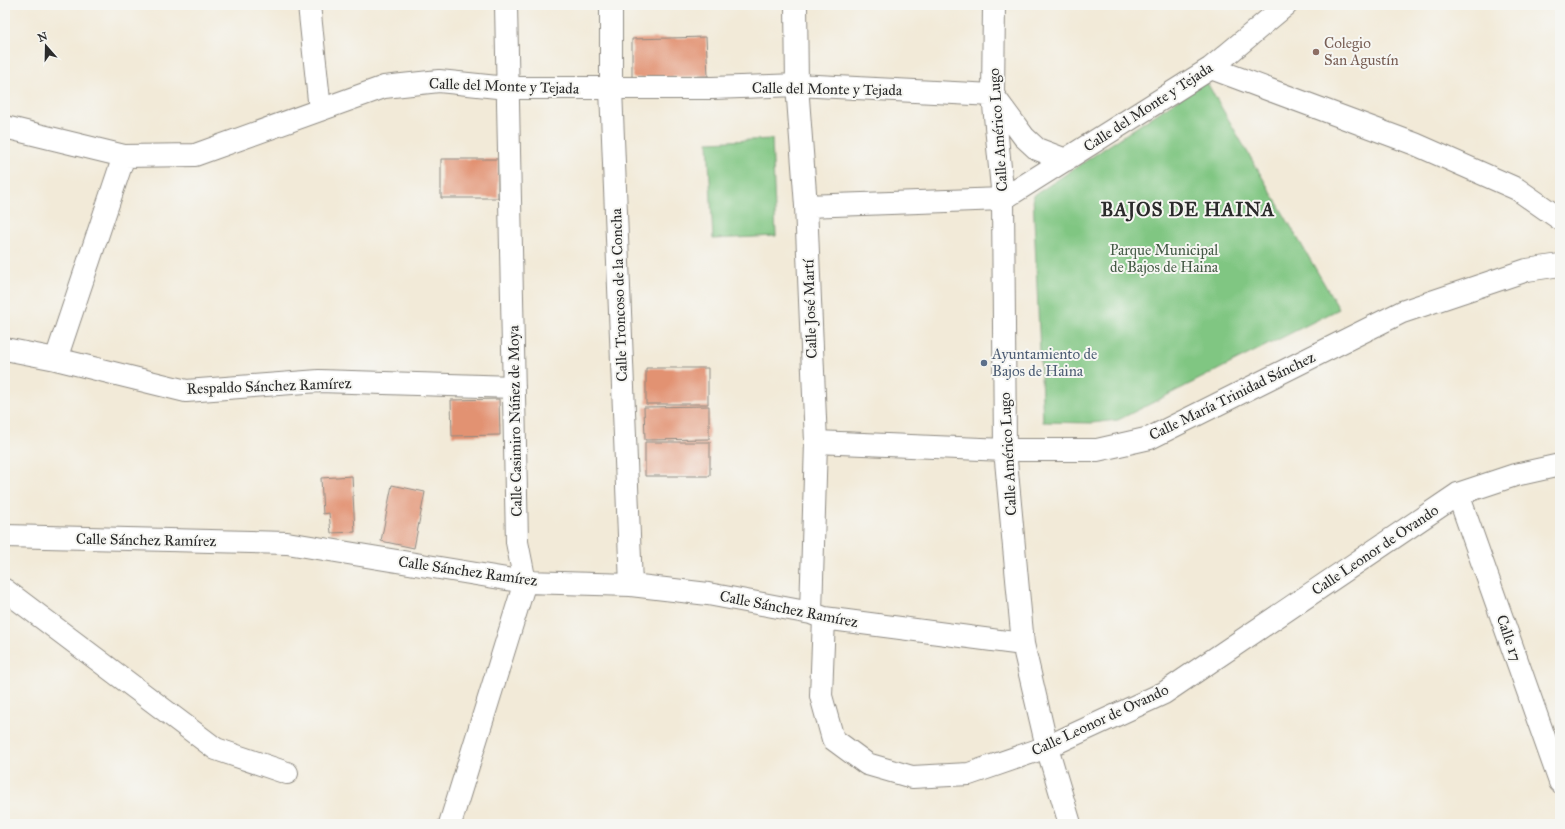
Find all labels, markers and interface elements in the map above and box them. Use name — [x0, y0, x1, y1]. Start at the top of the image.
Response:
north arrow — [26, 26, 66, 66]
text: N — [36, 29, 50, 45]
place label: Colegio San Agustín — [1324, 34, 1399, 69]
marker: Colegio San Agustín — [1311, 47, 1321, 57]
street label: Calle del Monte y Tejada — [1080, 58, 1217, 156]
street label: Calle Américo Lugo — [985, 67, 1011, 192]
street label: Calle del Monte y Tejada — [429, 74, 580, 98]
street label: Calle del Monte y Tejada — [752, 79, 903, 99]
district label: BAJOS DE HAINA — [1101, 198, 1275, 222]
street label: Calle Troncoso de la Concha — [607, 207, 631, 382]
park label: Parque Municipal de Bajos de Haina — [1110, 241, 1219, 276]
street label: Calle José Martí — [799, 258, 822, 359]
street label: Calle Casimiro Núñez de Moya — [504, 324, 526, 517]
place label: Ayuntamiento de Bajos de Haina — [991, 345, 1097, 380]
street label: Calle María Trinidad Sánchez — [1146, 348, 1318, 444]
marker: Ayuntamiento de Bajos de Haina — [979, 358, 989, 368]
street label: Respaldo Sánchez Ramírez — [186, 374, 352, 398]
street label: Calle Américo Lugo — [996, 391, 1020, 516]
street label: Calle Leonor de Ovando — [1308, 501, 1442, 599]
street label: Calle Sánchez Ramírez — [76, 530, 216, 550]
street label: Calle Sánchez Ramírez — [397, 552, 539, 590]
street label: Calle Sánchez Ramírez — [718, 587, 860, 631]
street label: Calle 17 — [1493, 612, 1525, 664]
street label: Calle Leonor de Ovando — [1029, 680, 1172, 760]

